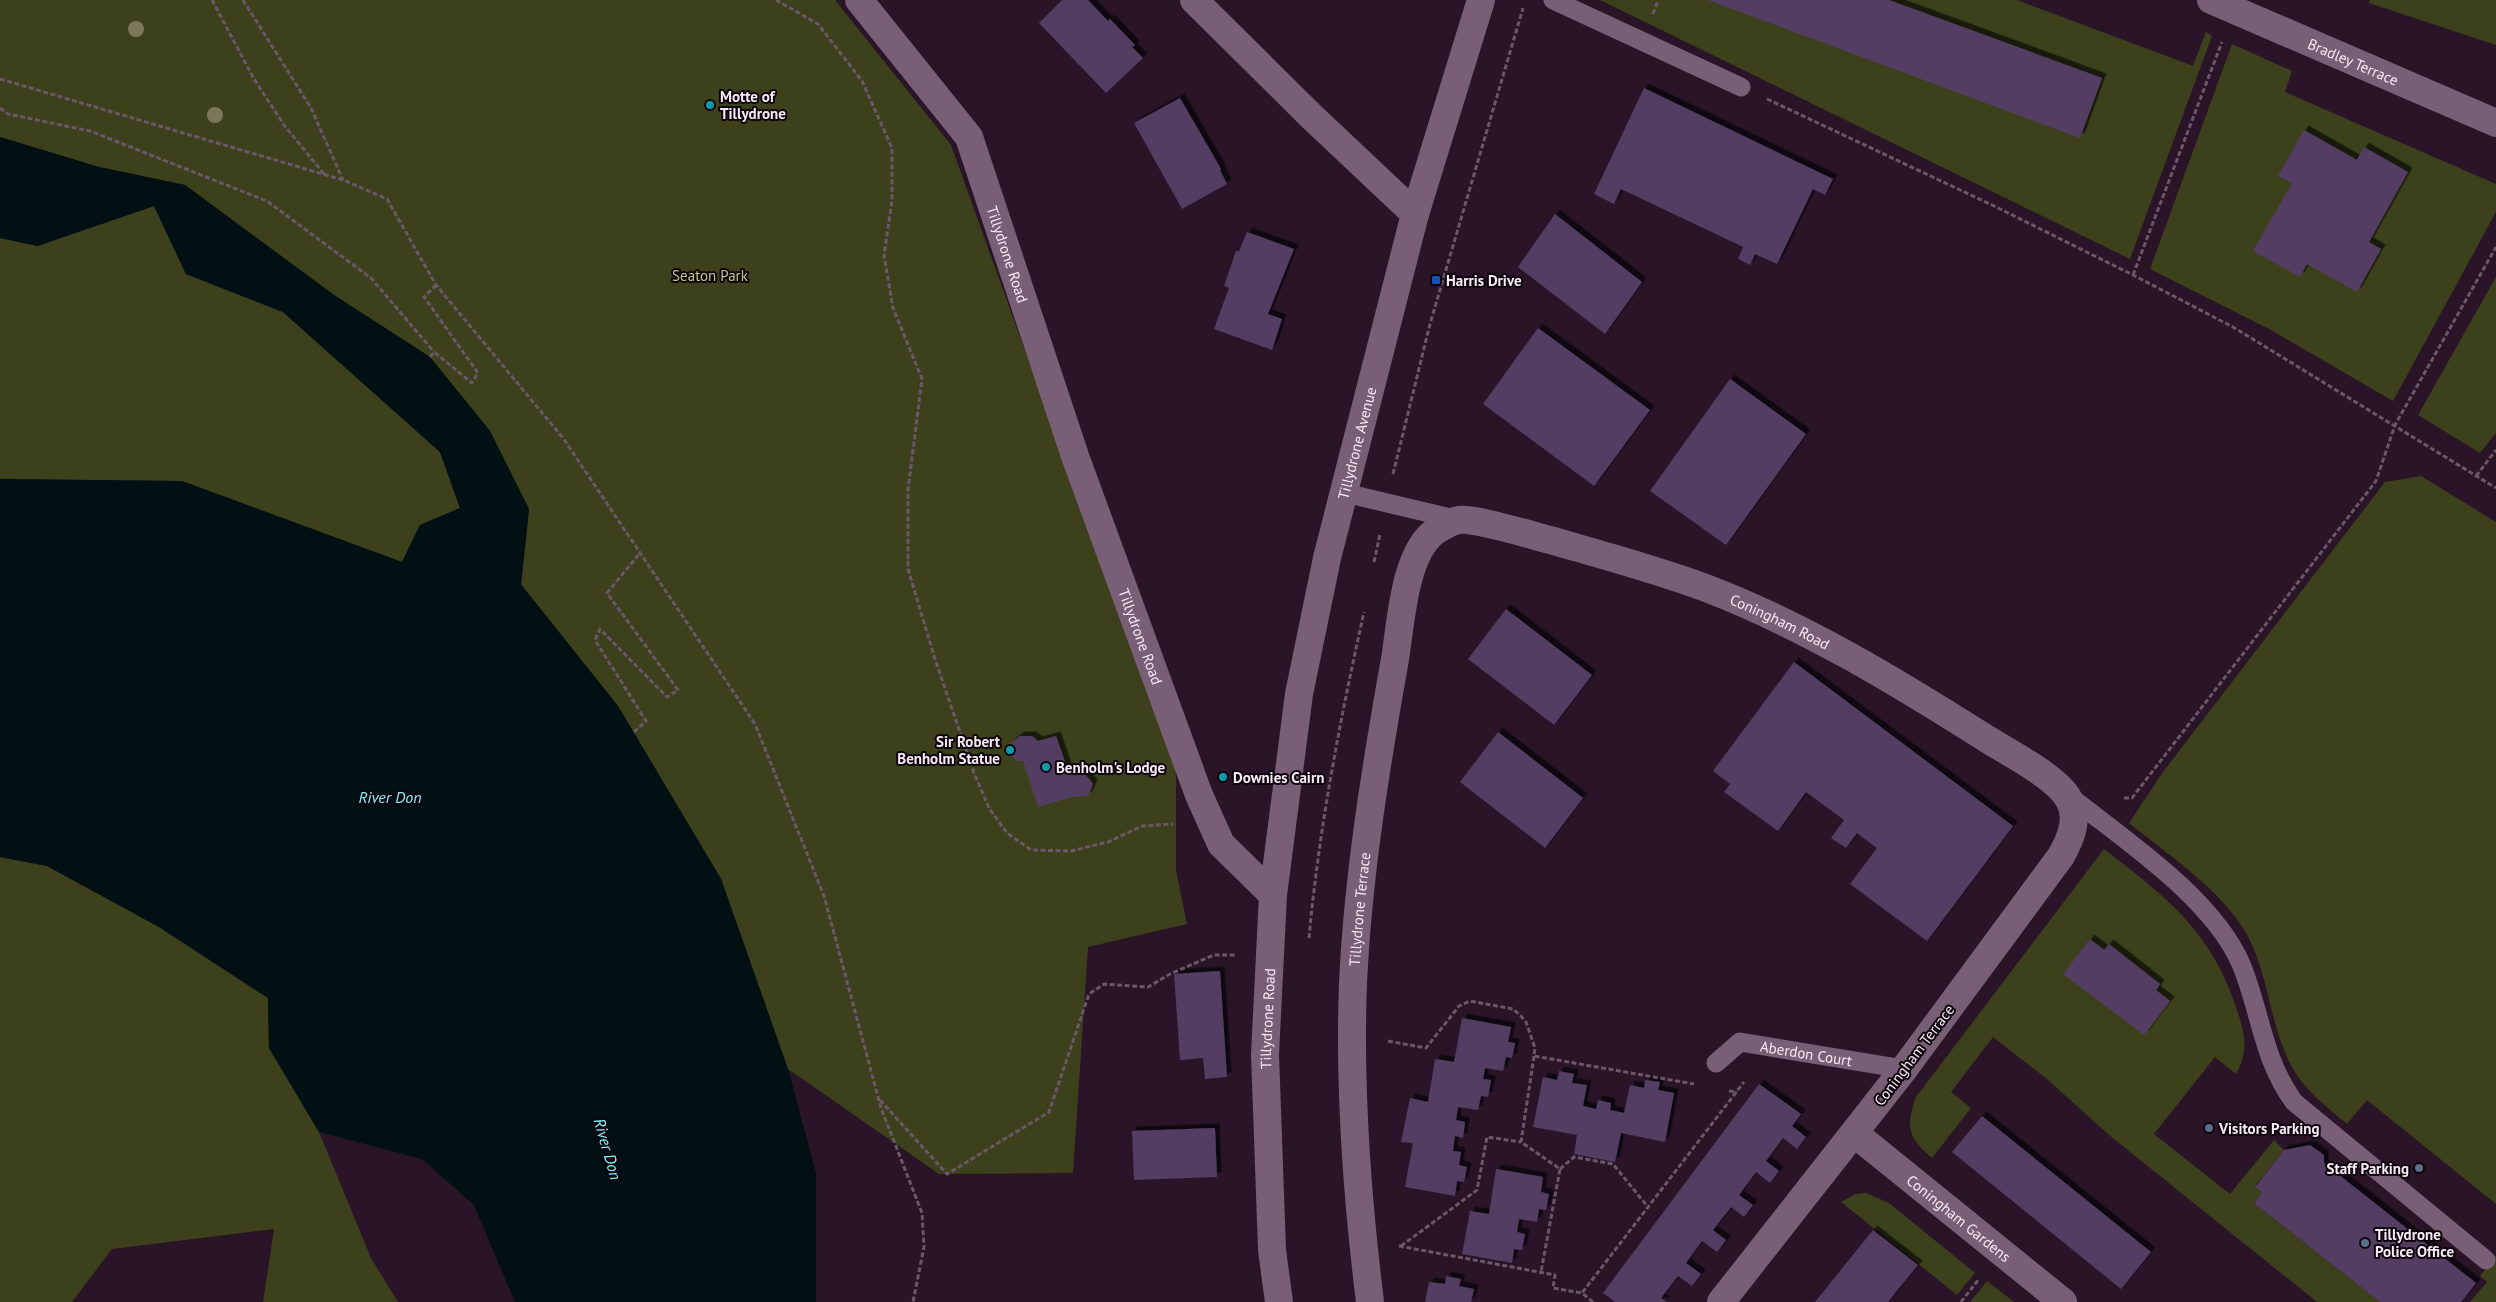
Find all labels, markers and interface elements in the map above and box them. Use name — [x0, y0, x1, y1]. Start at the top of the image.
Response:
street label: Bradley Terrace — [2305, 34, 2402, 89]
place label: Motte of Tillydrone — [720, 87, 786, 123]
marker: Motte of Tillydrone — [704, 99, 716, 111]
street label: Tillydrone Road — [983, 203, 1033, 305]
park label: Seaton Park — [672, 266, 749, 285]
place label: Harris Drive — [1446, 271, 1522, 290]
marker: Harris Drive — [1430, 274, 1442, 286]
street label: Tillydrone Avenue — [1333, 385, 1380, 501]
street label: Tillydrone Road — [1115, 586, 1167, 687]
street label: Coningham Road — [1727, 589, 1833, 653]
place label: Sir Robert Benholm Statue — [897, 732, 1001, 768]
marker: Sir Robert Benholm Statue — [1004, 744, 1016, 756]
place label: Benholm's Lodge — [1056, 758, 1166, 777]
marker: Benholm's Lodge — [1040, 761, 1052, 773]
place label: Downies Cairn — [1233, 768, 1324, 787]
marker: Downies Cairn — [1217, 771, 1229, 783]
water label: River Don — [358, 787, 422, 807]
street label: Tillydrone Terrace — [1344, 851, 1374, 967]
street label: Tillydrone Road — [1255, 968, 1279, 1069]
street label: Coningham Terrace — [1870, 1001, 1958, 1109]
street label: Aberdon Court — [1759, 1036, 1854, 1070]
water label: River Don — [590, 1116, 626, 1182]
place label: Visitors Parking — [2218, 1119, 2320, 1138]
marker: Visitors Parking — [2203, 1122, 2215, 1134]
place label: Staff Parking — [2326, 1159, 2409, 1178]
marker: Staff Parking — [2413, 1162, 2425, 1174]
street label: Coningham Gardens — [1903, 1170, 2015, 1266]
place label: Tillydrone Police Office — [2375, 1225, 2454, 1261]
marker: Tillydrone Police Office — [2359, 1237, 2371, 1249]

